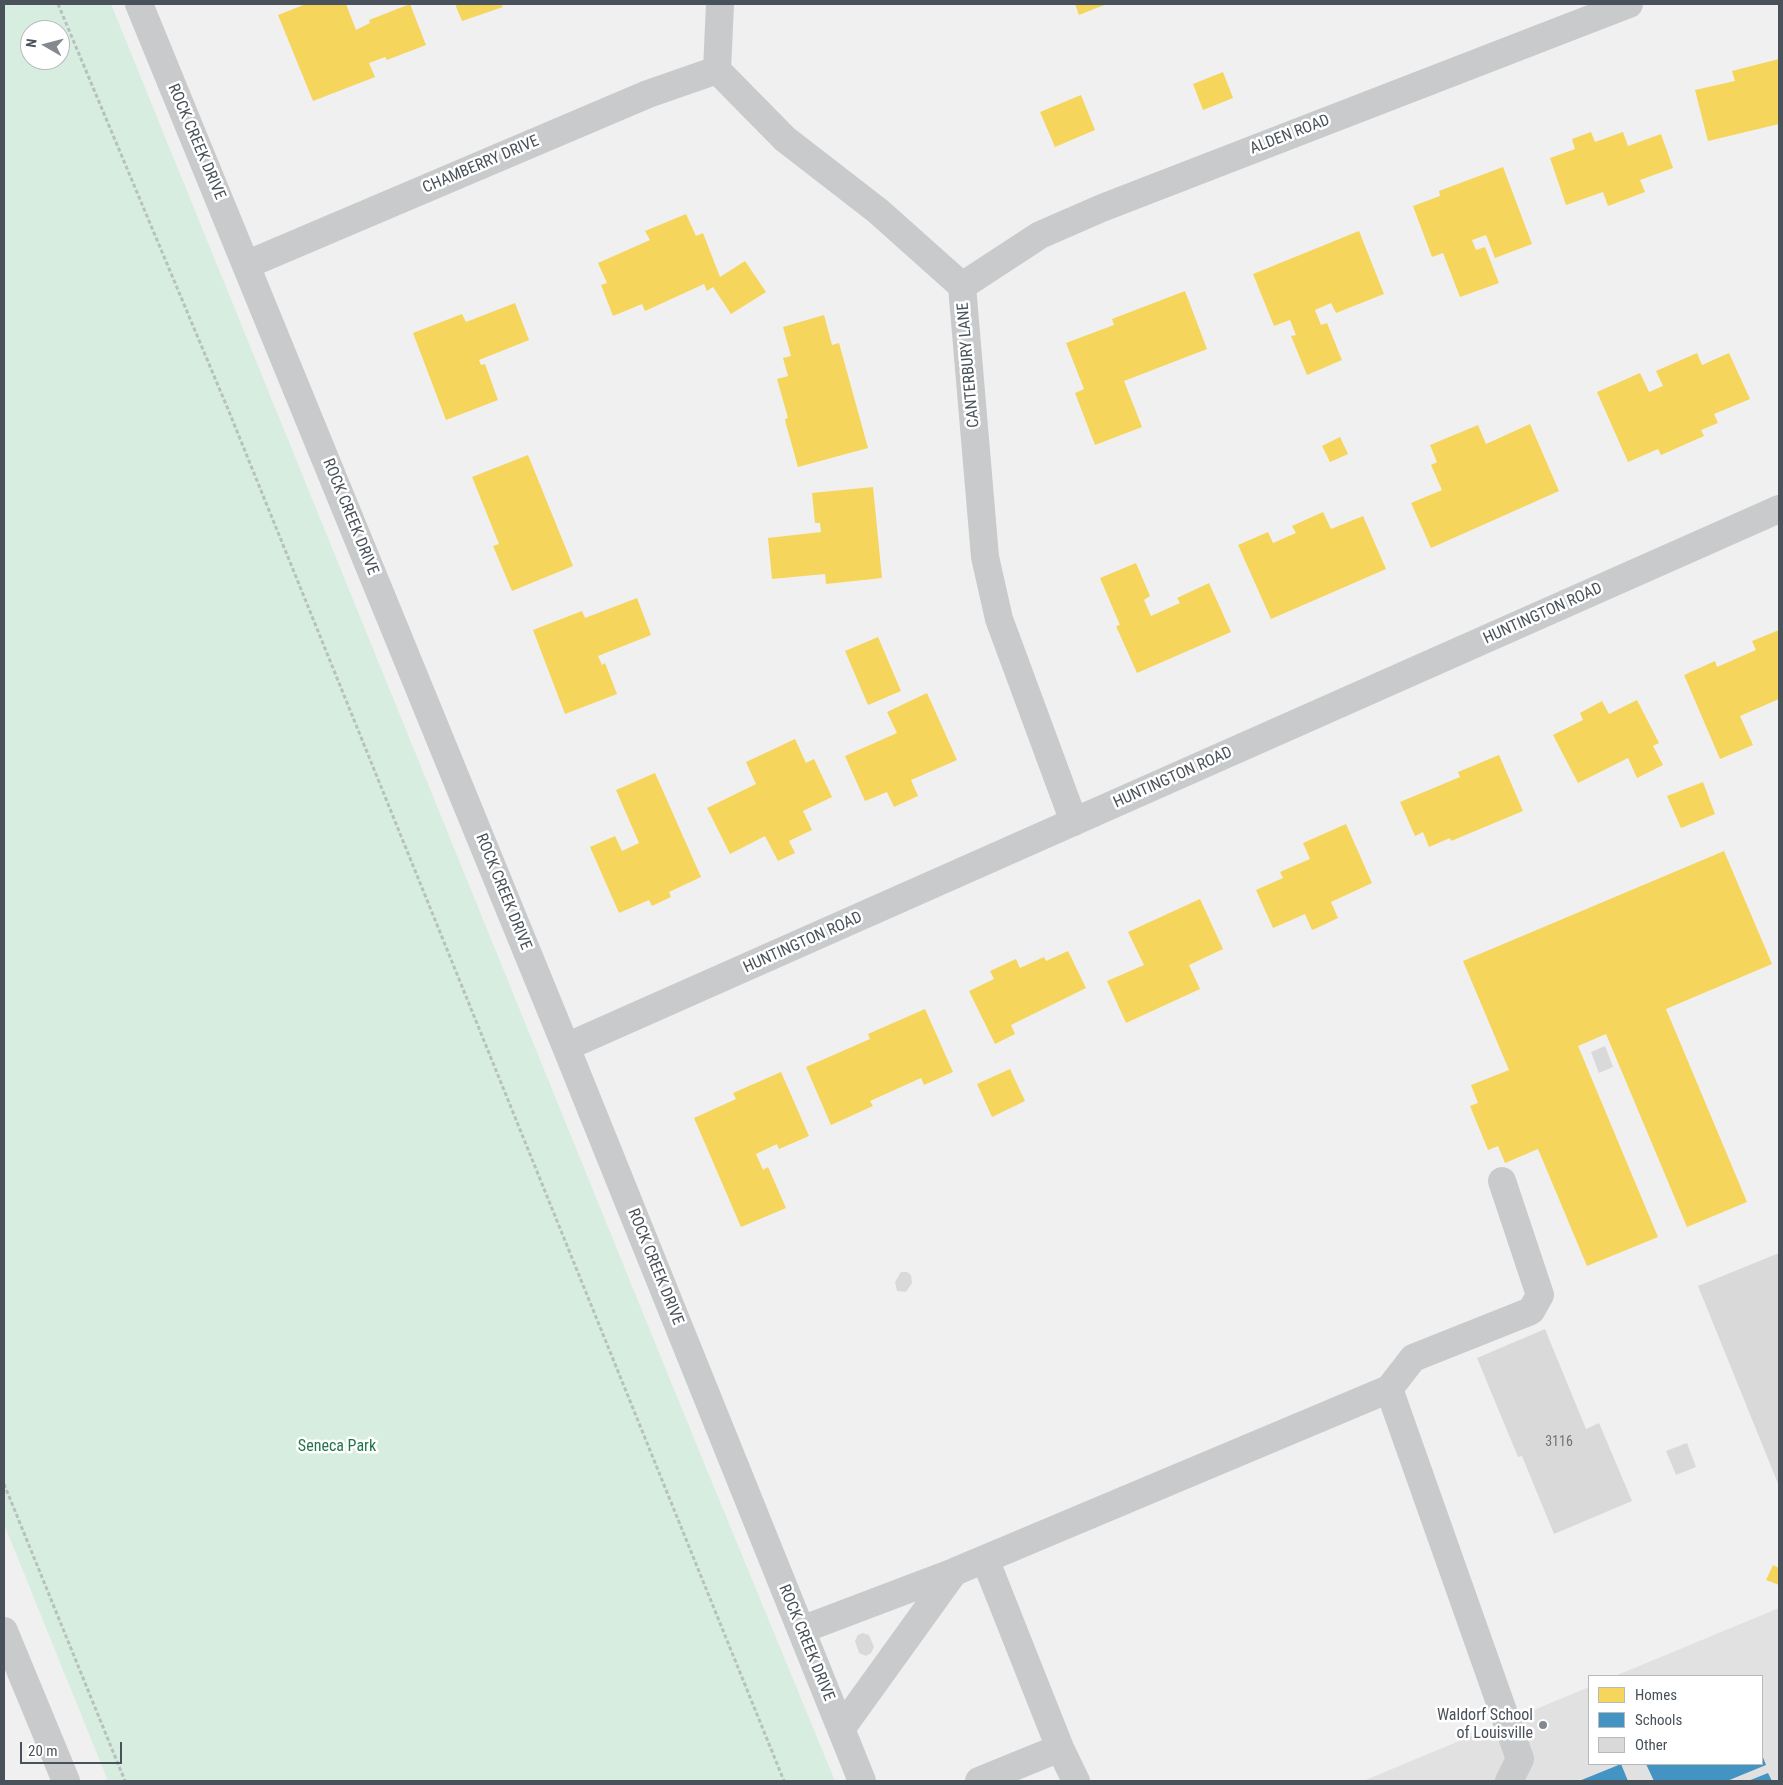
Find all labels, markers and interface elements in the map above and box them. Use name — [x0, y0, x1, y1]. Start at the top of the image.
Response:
north arrow — [20, 20, 70, 70]
text: N — [23, 38, 40, 48]
street label: ROCK CREEK DRIVE — [163, 81, 229, 203]
street label: ALDEN ROAD — [1247, 111, 1333, 159]
street label: CHAMBERRY DRIVE — [420, 132, 542, 198]
street label: CANTERBURY LANE — [954, 302, 984, 428]
street label: ROCK CREEK DRIVE — [318, 456, 382, 578]
street label: HUNTINGTON ROAD — [1481, 579, 1605, 649]
street label: HUNTINGTON ROAD — [1111, 743, 1235, 813]
street label: ROCK CREEK DRIVE — [471, 831, 535, 953]
street label: HUNTINGTON ROAD — [741, 908, 865, 978]
street label: ROCK CREEK DRIVE — [623, 1206, 687, 1328]
house number: 3116 — [1545, 1434, 1573, 1450]
park label: Seneca Park — [298, 1437, 376, 1457]
street label: ROCK CREEK DRIVE — [774, 1582, 838, 1704]
legend — [1588, 1675, 1763, 1765]
text: Homes — [1635, 1686, 1677, 1704]
place label: Waldorf School of Louisville — [1437, 1706, 1533, 1744]
text: Schools — [1635, 1711, 1682, 1729]
marker: Waldorf School of Louisville — [1537, 1719, 1549, 1731]
scale bar — [22, 1732, 125, 1764]
text: Other — [1635, 1736, 1667, 1754]
text: 20 m — [28, 1742, 58, 1760]

